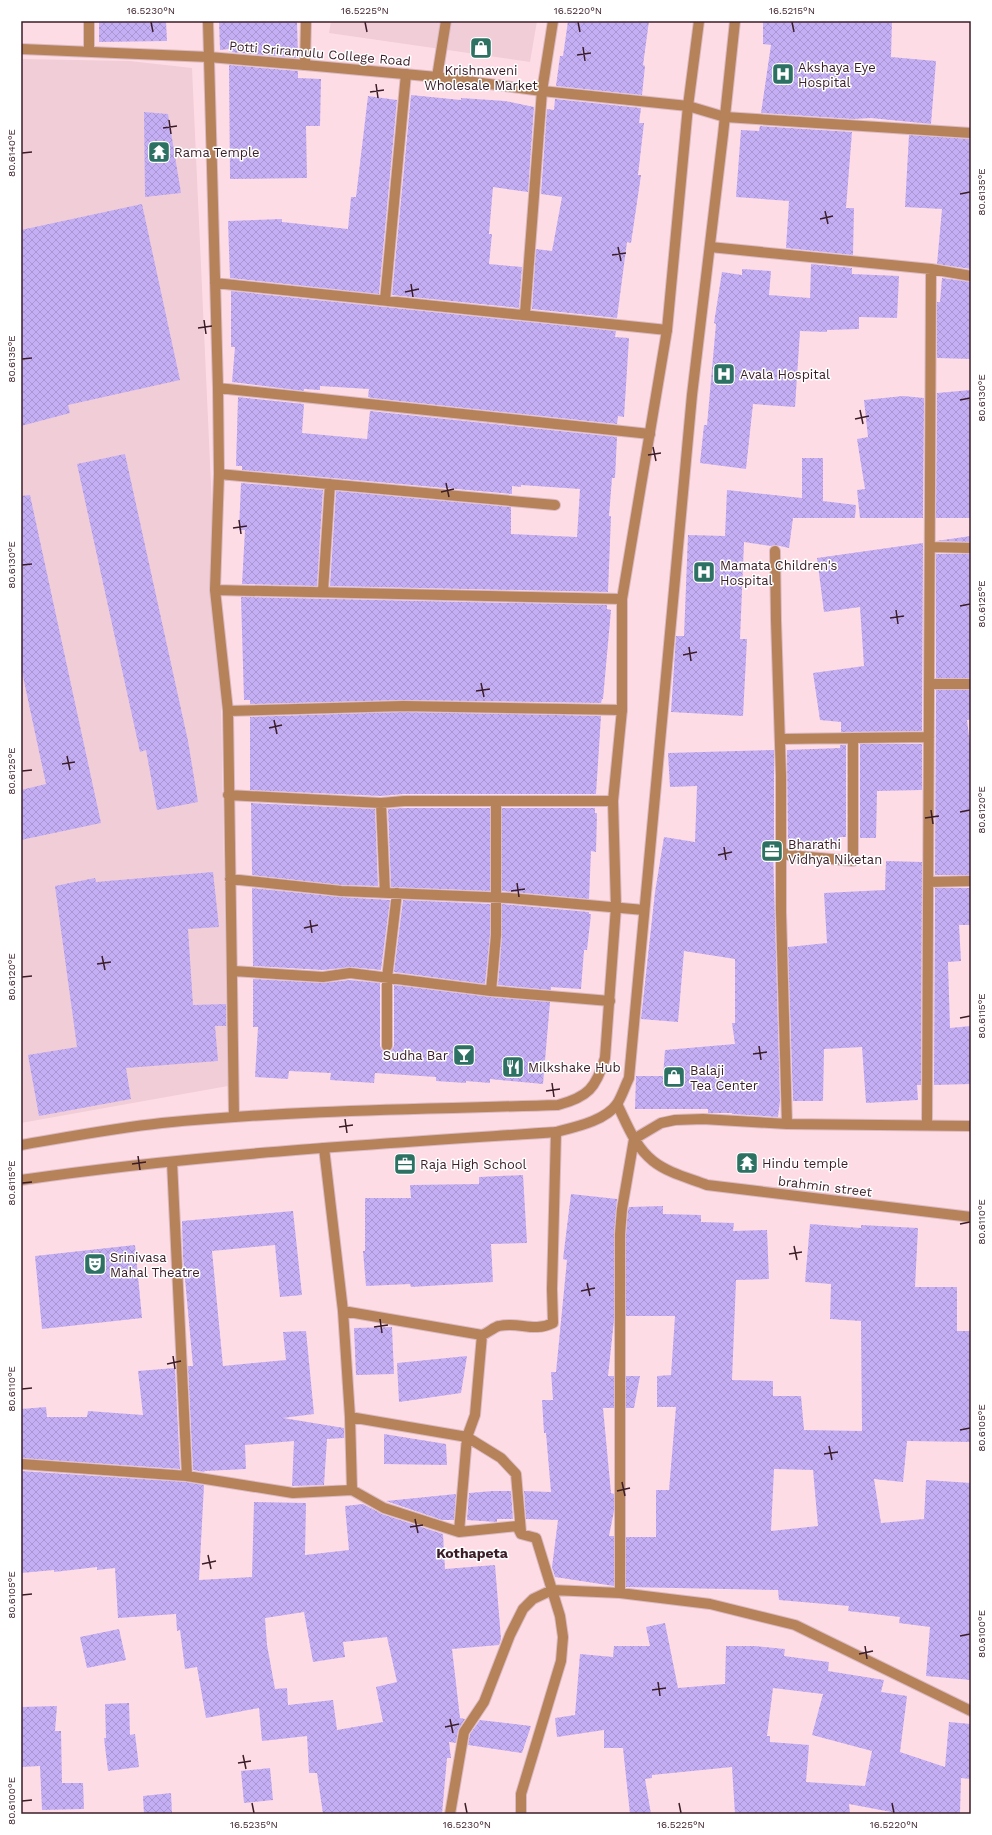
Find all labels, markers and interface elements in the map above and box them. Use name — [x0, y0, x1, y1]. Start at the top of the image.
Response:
text: 16.5230°N — [127, 5, 175, 16]
text: 16.5225°N — [341, 5, 389, 16]
text: 16.5220°N — [554, 5, 602, 16]
text: 16.5215°N — [769, 5, 815, 16]
shop icon: Krishnaveni Wholesale Market — [468, 35, 494, 61]
street label: Potti Sriramulu College Road — [228, 38, 412, 69]
place label: Akshaya Eye Hospital — [798, 60, 876, 90]
hospital icon: Akshaya Eye Hospital — [770, 61, 796, 87]
place label: Krishnaveni Wholesale Market — [424, 63, 538, 93]
text: 80.6140°E — [6, 129, 17, 177]
temple icon: Rama Temple — [146, 139, 172, 165]
place label: Rama Temple — [174, 145, 259, 160]
text: 80.6135°E — [976, 168, 987, 216]
text: 80.6135°E — [6, 335, 17, 383]
hospital icon: Avala Hospital — [711, 361, 737, 387]
place label: Avala Hospital — [740, 367, 830, 382]
text: 80.6130°E — [976, 374, 987, 422]
text: 80.6130°E — [6, 541, 17, 589]
place label: Mamata Children's Hospital — [720, 558, 838, 588]
hospital icon: Mamata Children's Hospital — [691, 559, 717, 585]
text: 80.6125°E — [976, 580, 987, 628]
text: 80.6125°E — [6, 747, 17, 795]
text: 80.6120°E — [976, 786, 987, 834]
place label: Bharathi Vidhya Niketan — [788, 837, 882, 867]
office icon: Bharathi Vidhya Niketan — [759, 838, 785, 864]
text: 80.6120°E — [6, 953, 17, 1001]
text: 80.6115°E — [976, 993, 987, 1039]
bar icon: Sudha Bar — [451, 1042, 477, 1068]
place label: Sudha Bar — [383, 1048, 448, 1063]
restaurant icon: Milkshake Hub — [500, 1054, 526, 1080]
place label: Milkshake Hub — [528, 1060, 621, 1075]
place label: Balaji Tea Center — [690, 1063, 758, 1093]
shop icon: Balaji Tea Center — [661, 1064, 687, 1090]
temple icon: Hindu temple — [734, 1150, 760, 1176]
office icon: Raja High School — [392, 1151, 418, 1177]
place label: Hindu temple — [762, 1156, 848, 1171]
place label: Raja High School — [420, 1157, 527, 1172]
text: 80.6115°E — [6, 1160, 17, 1206]
street label: brahmin street — [777, 1173, 873, 1200]
text: 80.6110°E — [976, 1199, 987, 1245]
place label: Srinivasa Mahal Theatre — [110, 1250, 200, 1280]
theatre icon: Srinivasa Mahal Theatre — [82, 1251, 108, 1277]
text: 80.6110°E — [6, 1366, 17, 1412]
text: 80.6105°E — [976, 1404, 987, 1452]
district label: Kothapeta — [436, 1545, 509, 1561]
text: 80.6105°E — [6, 1571, 17, 1619]
text: 80.6100°E — [976, 1610, 987, 1658]
text: 80.6100°E — [6, 1777, 17, 1825]
text: 16.5235°N — [230, 1819, 278, 1830]
text: 16.5230°N — [443, 1819, 491, 1830]
text: 16.5225°N — [657, 1819, 705, 1830]
text: 16.5220°N — [870, 1819, 918, 1830]

